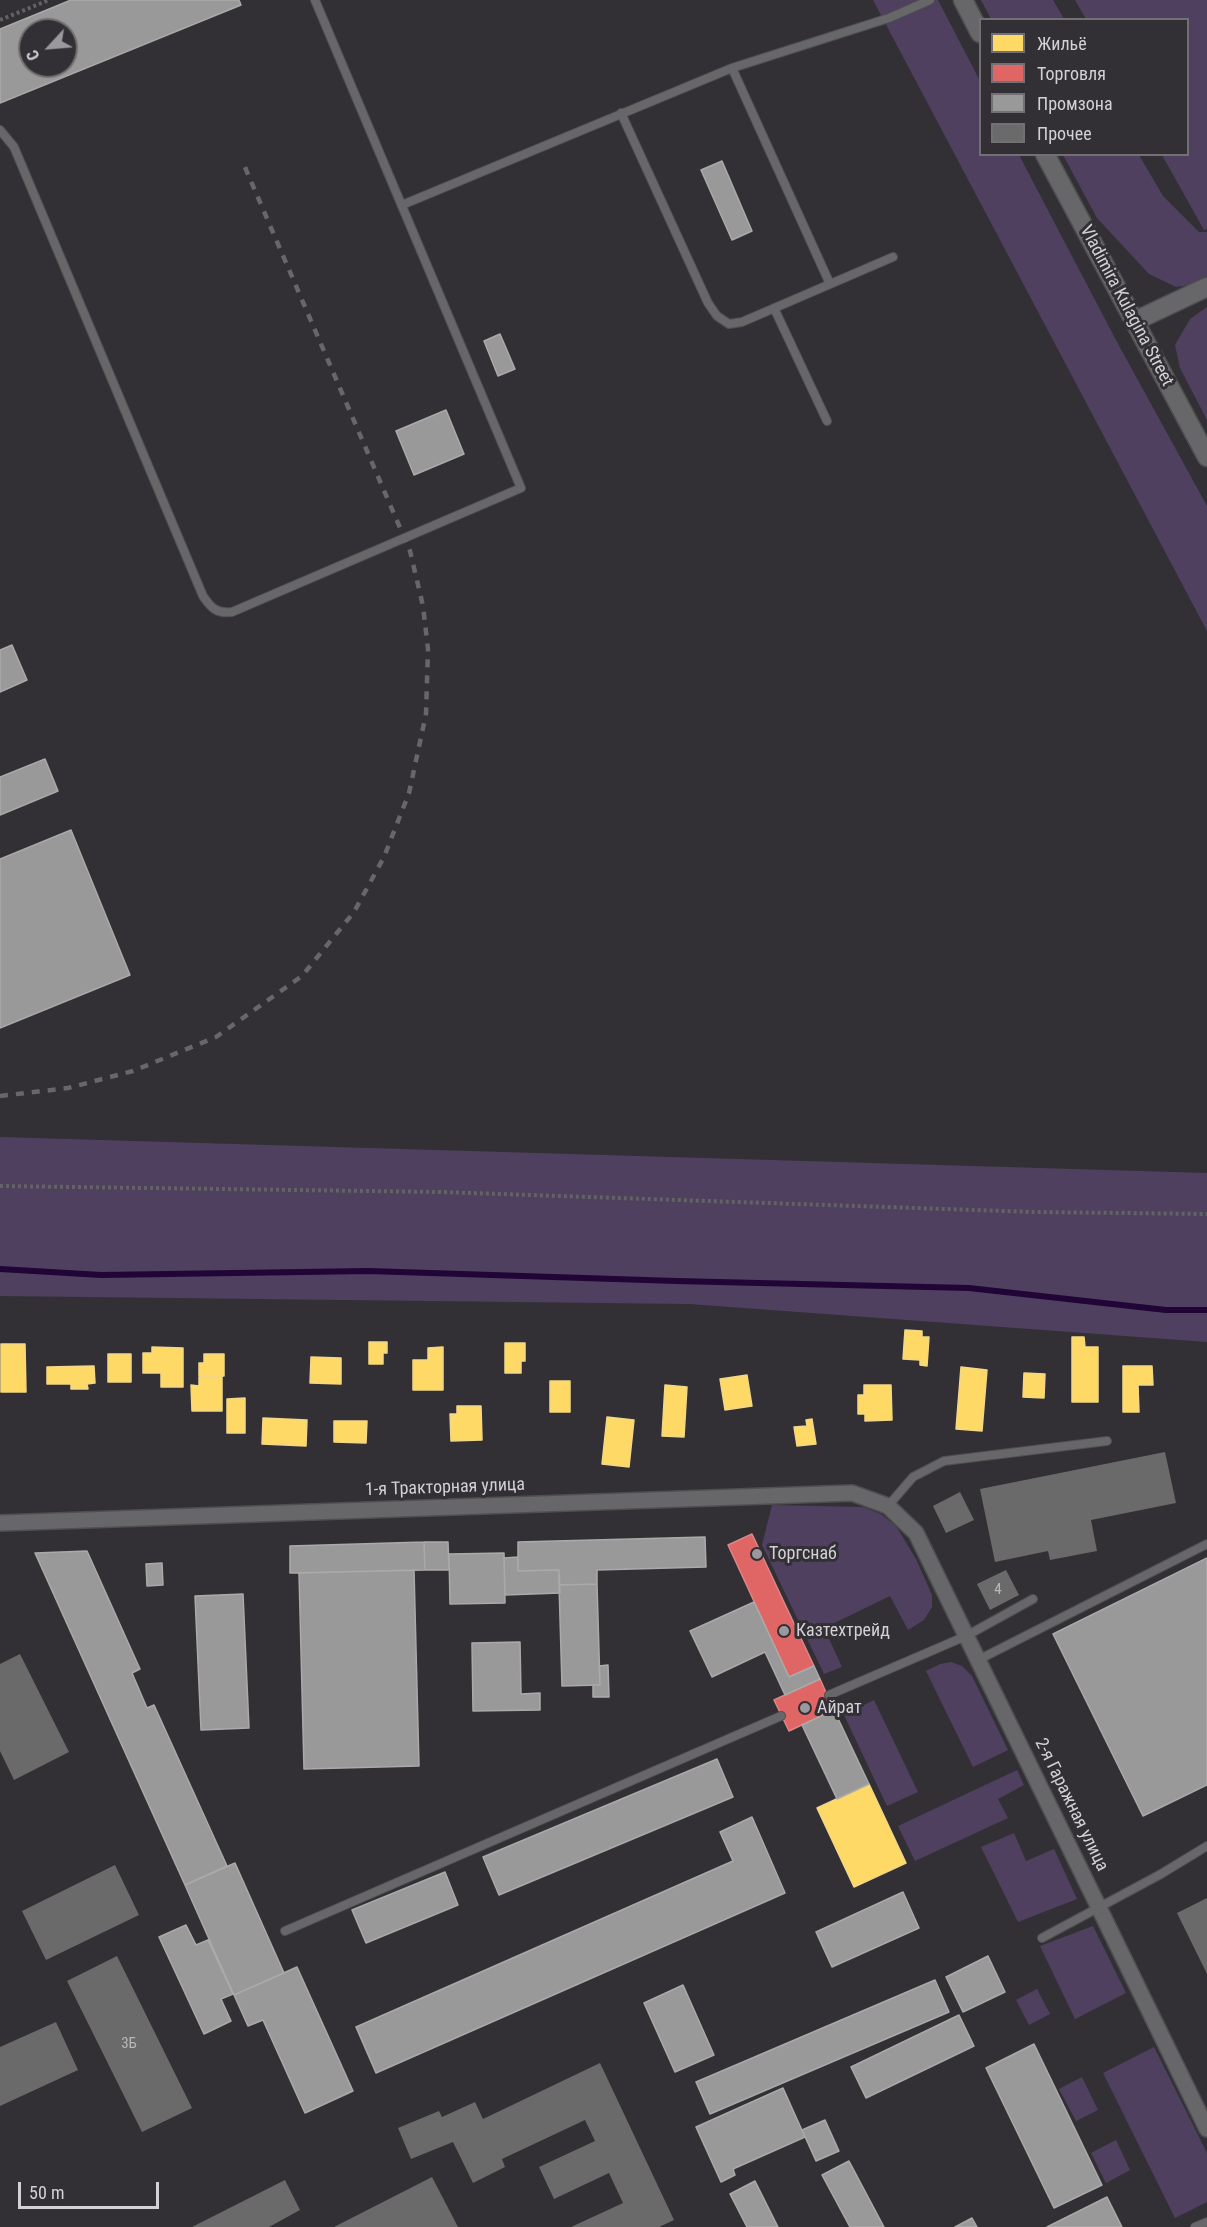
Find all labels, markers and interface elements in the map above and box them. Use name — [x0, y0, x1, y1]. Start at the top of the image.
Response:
north arrow — [18, 18, 78, 78]
legend — [979, 18, 1189, 156]
text: Жильё — [1037, 33, 1087, 54]
text: С — [23, 47, 44, 63]
text: Торговля — [1037, 63, 1106, 84]
text: Промзона — [1037, 93, 1113, 114]
text: Прочее — [1037, 123, 1092, 144]
street label: Vladimira Kulagina Street — [1074, 222, 1178, 390]
street label: 1-я Тракторная улица — [365, 1474, 525, 1502]
place label: Торгснаб — [769, 1543, 837, 1565]
marker: Торгснаб — [750, 1547, 764, 1561]
house number: 4 — [994, 1581, 1002, 1599]
place label: Казтехтрейд — [796, 1620, 890, 1642]
marker: Казтехтрейд — [777, 1624, 791, 1638]
place label: Айрат — [817, 1697, 862, 1719]
marker: Айрат — [798, 1701, 812, 1715]
street label: 2-я Гаражная улица — [1029, 1735, 1113, 1875]
house number: 3Б — [121, 2035, 137, 2053]
scale bar — [21, 2170, 162, 2208]
text: 50 m — [29, 2182, 64, 2203]

